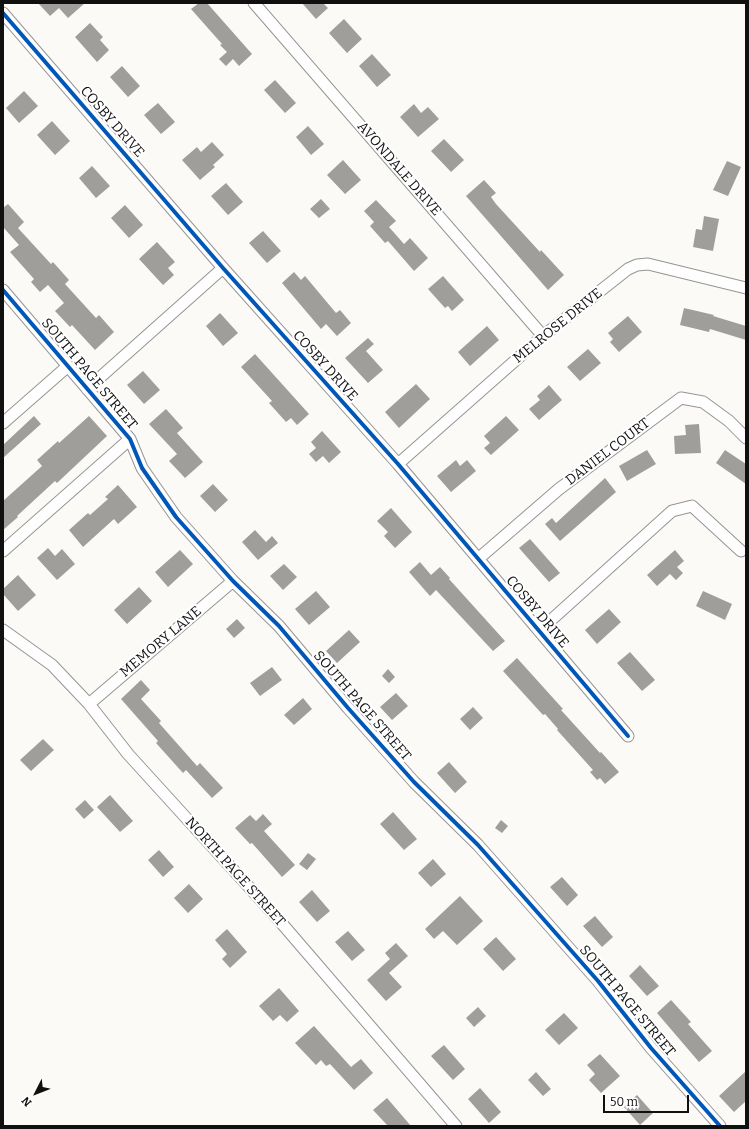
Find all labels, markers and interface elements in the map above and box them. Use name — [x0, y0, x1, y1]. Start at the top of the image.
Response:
street label: COSBY DRIVE — [76, 83, 148, 161]
street label: AVONDALE DRIVE — [353, 118, 445, 220]
street label: MELROSE DRIVE — [510, 285, 606, 367]
street label: SOUTH PAGE STREET — [38, 315, 140, 433]
street label: COSBY DRIVE — [289, 327, 361, 405]
street label: DANIEL COURT — [563, 415, 653, 489]
street label: COSBY DRIVE — [502, 573, 572, 651]
street label: MEMORY LANE — [117, 603, 205, 681]
street label: SOUTH PAGE STREET — [310, 648, 414, 764]
street label: NORTH PAGE STREET — [182, 814, 288, 930]
street label: SOUTH PAGE STREET — [576, 942, 678, 1060]
north arrow — [16, 1073, 56, 1113]
scale bar — [605, 1087, 691, 1113]
text: N — [19, 1094, 34, 1109]
text: 50 m — [610, 1095, 638, 1109]

